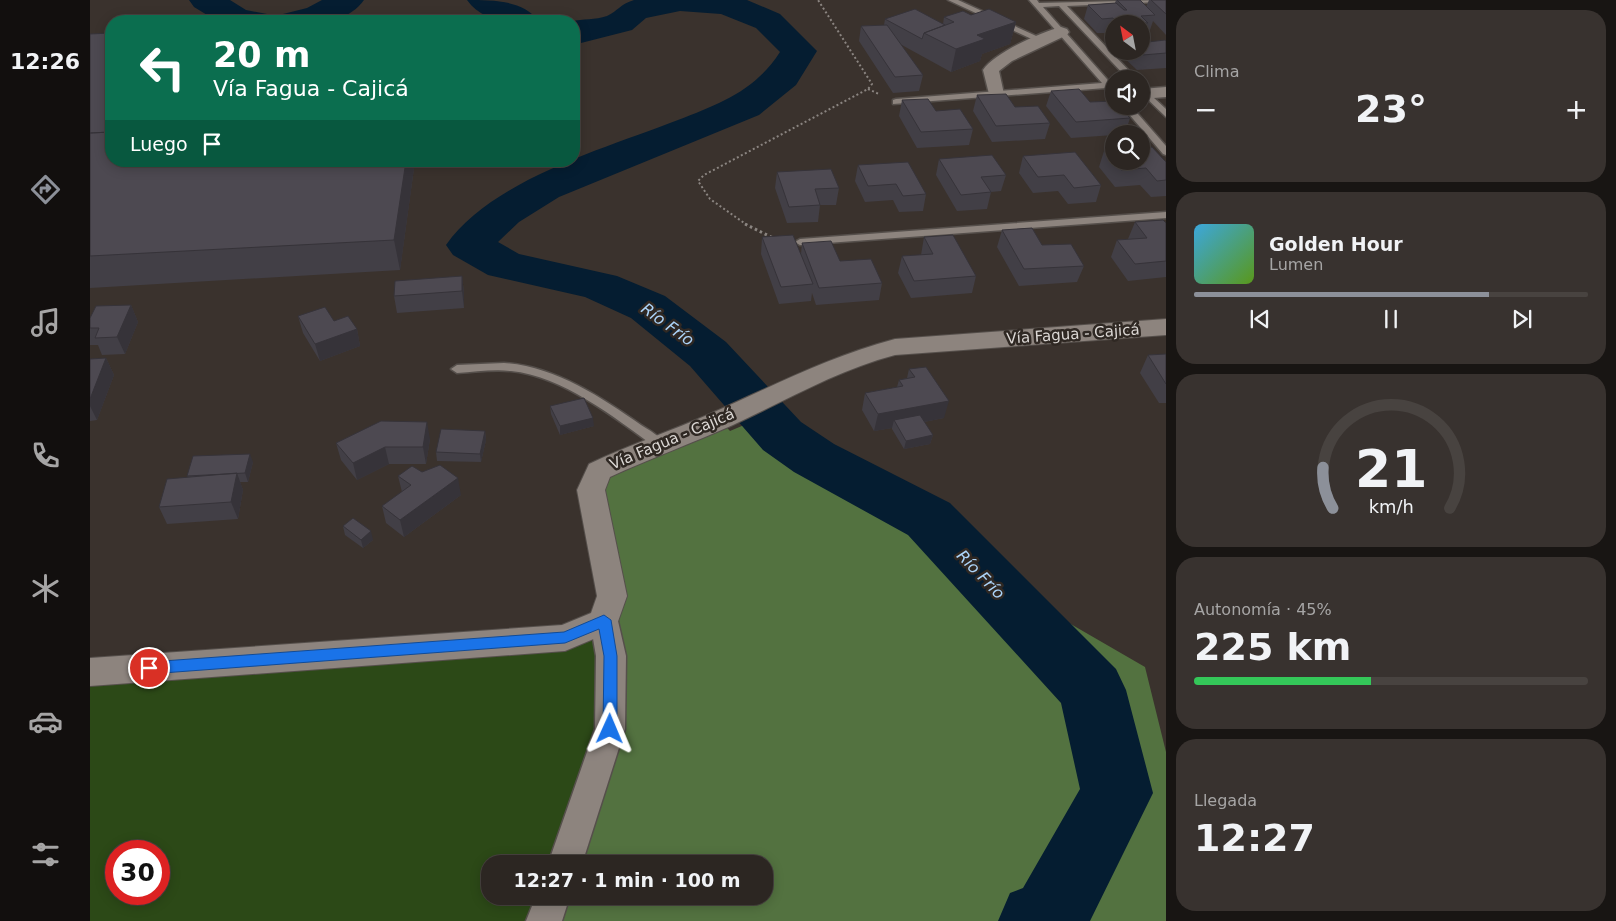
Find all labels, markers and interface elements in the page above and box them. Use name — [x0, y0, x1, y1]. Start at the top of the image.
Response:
north arrow — [1105, 15, 1150, 60]
map controls — [1105, 15, 1150, 170]
icon: left — [130, 35, 195, 100]
text: 20 m — [213, 35, 310, 75]
text: 12:26 — [10, 49, 80, 74]
text: Clima — [1194, 62, 1239, 81]
button: sound — [1105, 70, 1150, 115]
text: Vía Fagua - Cajicá — [213, 76, 409, 101]
text: 23° — [1355, 87, 1427, 131]
text: − — [1194, 93, 1217, 126]
text: + — [1565, 93, 1588, 126]
button: search — [1105, 125, 1150, 170]
icon: arrive — [198, 130, 226, 158]
text: Luego — [130, 133, 188, 155]
icon: directions — [28, 172, 63, 207]
text: Golden Hour — [1269, 233, 1403, 255]
text: Lumen — [1269, 255, 1323, 274]
water label: Río Frío — [638, 299, 698, 350]
icon: music — [28, 305, 63, 340]
icon: previous — [1246, 305, 1274, 333]
icon: pause — [1377, 305, 1405, 333]
icon: next — [1508, 305, 1536, 333]
street label: Vía Fagua - Cajicá — [1006, 320, 1140, 348]
street label: Vía Fagua - Cajicá — [607, 405, 737, 473]
icon: phone — [28, 438, 63, 473]
text: 21 — [1355, 439, 1427, 499]
text: km/h — [1368, 496, 1414, 517]
water label: Río Frío — [953, 546, 1009, 603]
icon: climate — [28, 571, 63, 606]
text: Autonomía · 45% — [1194, 600, 1332, 619]
text: 225 km — [1194, 625, 1351, 669]
pin — [128, 647, 170, 689]
icon: arrive — [135, 654, 163, 682]
position arrow — [583, 702, 635, 754]
icon: car — [28, 704, 63, 739]
text: Llegada — [1194, 791, 1257, 810]
text: 12:27 — [1194, 816, 1315, 860]
icon: filters — [28, 837, 63, 872]
speed limit sign: 30 — [105, 840, 170, 905]
text: 12:27 · 1 min · 100 m — [513, 869, 741, 891]

